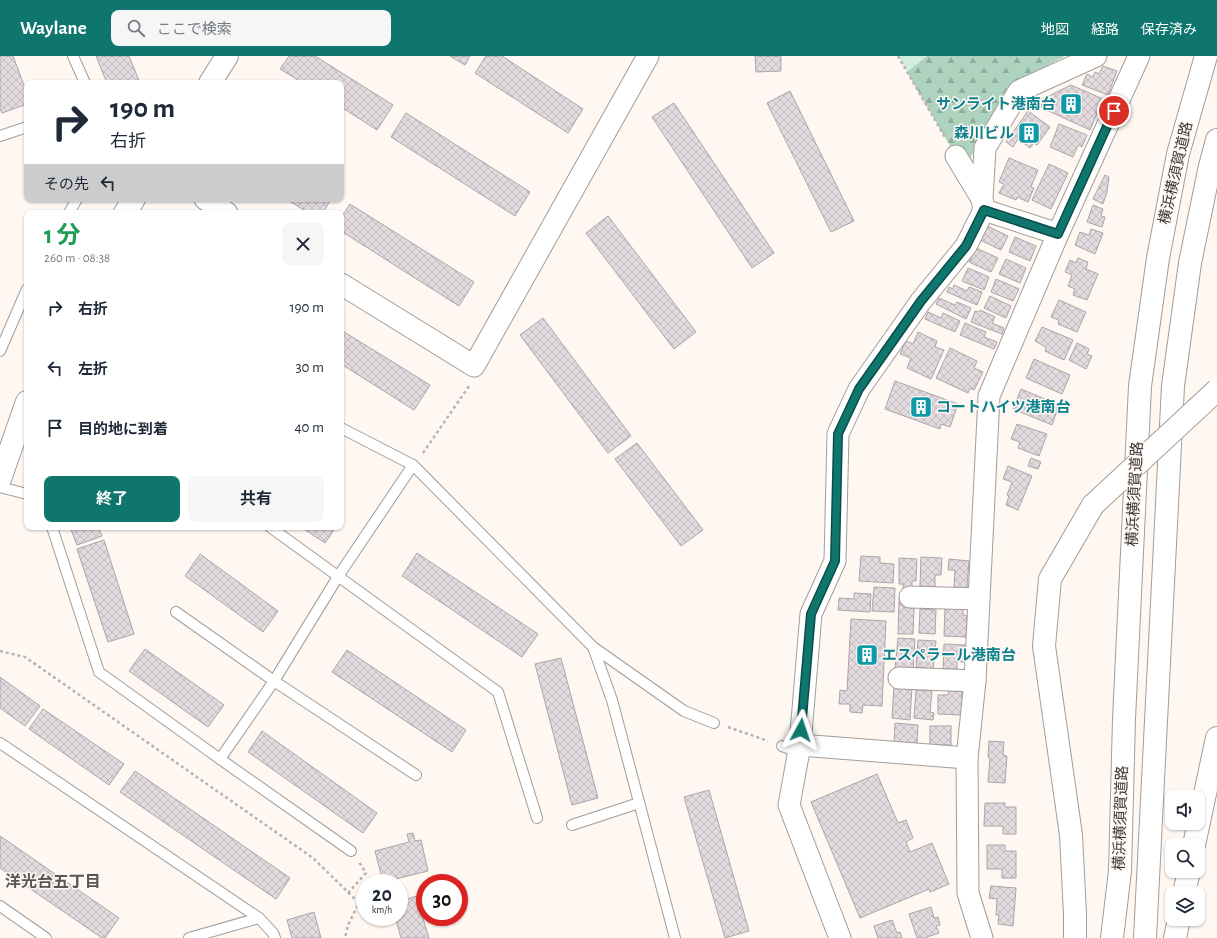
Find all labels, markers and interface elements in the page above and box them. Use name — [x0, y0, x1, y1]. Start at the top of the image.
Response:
search box — [111, 10, 391, 46]
icon: search — [125, 17, 147, 39]
text: Waylane — [20, 19, 87, 38]
text: ここで検索 — [157, 22, 232, 37]
text: 地図 — [1041, 23, 1069, 37]
text: 経路 — [1091, 23, 1119, 37]
text: 保存済み — [1141, 23, 1197, 37]
building icon: サンライト港南台 — [1058, 91, 1084, 117]
pin — [1097, 94, 1131, 128]
text: 190 m — [110, 95, 175, 123]
icon: right — [44, 96, 96, 148]
place label: サンライト港南台 — [936, 96, 1056, 112]
icon: arrive — [1103, 100, 1125, 122]
building icon: 森川ビル — [1016, 120, 1042, 146]
street label: 横浜横須賀道路 — [1156, 120, 1195, 226]
place label: 森川ビル — [954, 125, 1014, 141]
text: 右折 — [110, 133, 146, 151]
icon: left — [97, 172, 119, 194]
text: その先 — [44, 177, 89, 192]
button: close — [282, 223, 324, 265]
text: 1 分 — [44, 224, 80, 248]
text: 260 m · 08:38 — [44, 252, 110, 265]
icon: right — [44, 297, 66, 319]
text: 190 m — [289, 300, 324, 315]
text: 右折 — [78, 302, 108, 317]
icon: left — [44, 357, 66, 379]
text: 30 m — [295, 360, 324, 375]
text: 左折 — [78, 362, 108, 377]
building icon: コートハイツ港南台 — [908, 394, 934, 420]
place label: コートハイツ港南台 — [936, 399, 1071, 415]
icon: arrive — [44, 417, 66, 439]
text: 40 m — [294, 420, 324, 435]
text: 目的地に到着 — [78, 422, 168, 437]
street label: 横浜横須賀道路 — [1124, 441, 1145, 547]
button: 終了 — [44, 476, 180, 522]
button: 共有 — [188, 476, 324, 522]
building icon: エスペラール港南台 — [854, 642, 880, 668]
place label: エスペラール港南台 — [882, 647, 1016, 663]
position arrow — [780, 709, 822, 751]
street label: 横浜横須賀道路 — [1111, 765, 1130, 871]
map controls — [1165, 790, 1205, 926]
button: sound — [1165, 790, 1205, 830]
button: search — [1165, 838, 1205, 878]
district label: 洋光台五丁目 — [5, 873, 101, 890]
speed limit sign: 30 — [416, 874, 468, 926]
text: 20 — [372, 885, 392, 905]
button: layers — [1165, 886, 1205, 926]
text: km/h — [372, 905, 392, 915]

